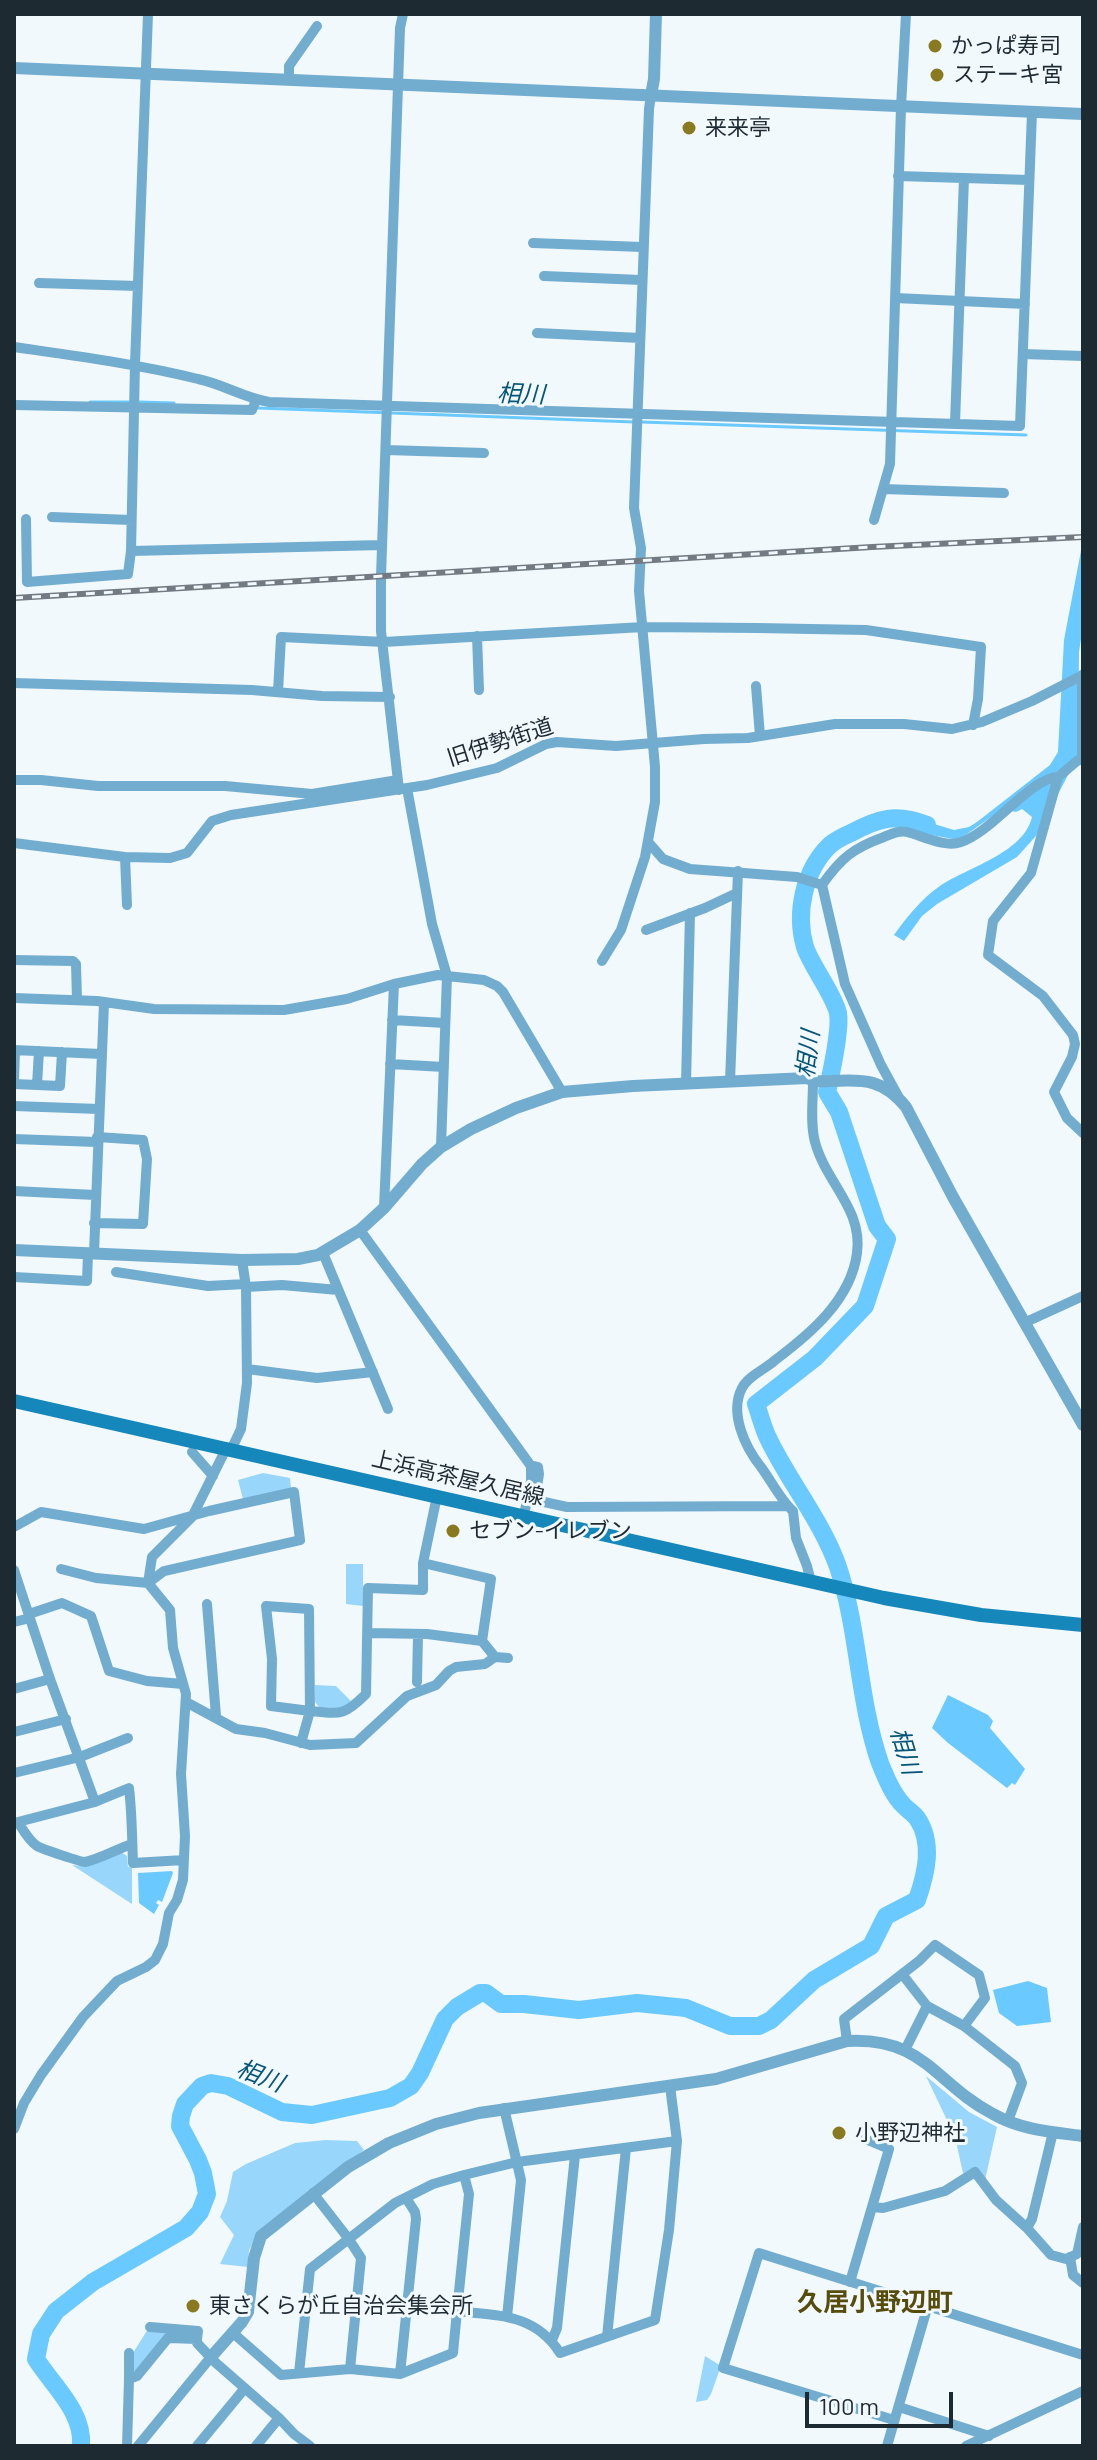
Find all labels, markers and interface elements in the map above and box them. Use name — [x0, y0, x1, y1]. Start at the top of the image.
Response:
place label: かっぱ寿司 — [951, 33, 1061, 59]
marker: かっぱ寿司 — [926, 37, 944, 55]
place label: ステーキ宮 — [953, 62, 1063, 88]
marker: ステーキ宮 — [928, 66, 946, 84]
place label: 来来亭 — [705, 115, 771, 141]
marker: 来来亭 — [680, 119, 698, 137]
water label: 相川 — [497, 379, 545, 409]
street label: 旧伊勢街道 — [444, 712, 556, 772]
water label: 相川 — [791, 1028, 825, 1080]
street label: 上浜高茶屋久居線 — [369, 1445, 547, 1511]
place label: セブン-イレブン — [469, 1518, 632, 1544]
marker: セブン-イレブン — [444, 1522, 462, 1540]
water label: 相川 — [884, 1724, 926, 1778]
water label: 相川 — [232, 2054, 288, 2098]
place label: 小野辺神社 — [855, 2120, 965, 2146]
marker: 小野辺神社 — [830, 2124, 848, 2142]
district label: 久居小野辺町 — [797, 2286, 953, 2318]
place label: 東さくらが丘自治会集会所 — [209, 2293, 473, 2319]
marker: 東さくらが丘自治会集会所 — [184, 2297, 202, 2315]
scale bar — [809, 2376, 957, 2426]
text: 100 m — [819, 2391, 879, 2420]

